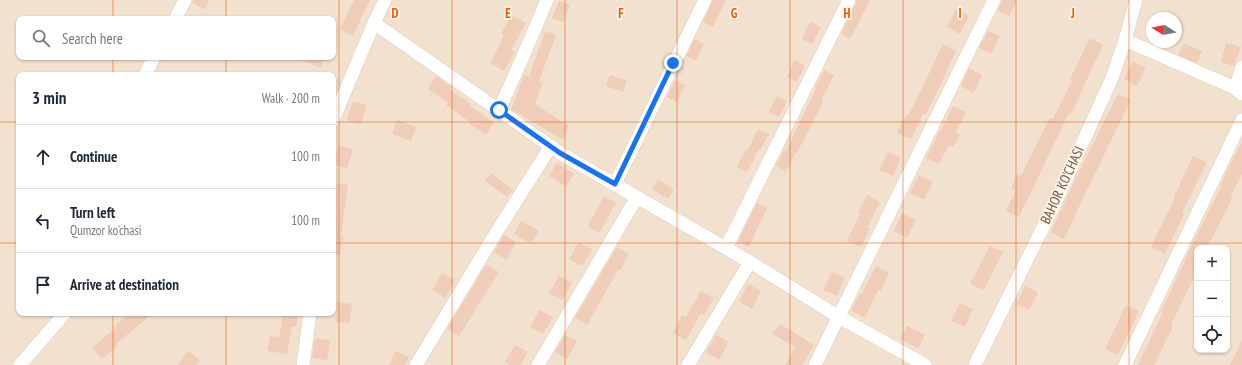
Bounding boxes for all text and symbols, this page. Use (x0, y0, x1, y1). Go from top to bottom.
text: D (392, 5, 399, 22)
text: E (505, 5, 511, 22)
text: F (618, 5, 624, 22)
text: G (731, 5, 738, 22)
text: H (844, 5, 851, 22)
text: I (958, 5, 962, 22)
text: J (1070, 5, 1075, 22)
north arrow (1146, 12, 1182, 48)
search box (16, 16, 336, 60)
icon: search (30, 27, 52, 49)
text: Search here (62, 29, 123, 48)
route end (664, 54, 682, 72)
text: 3 min (32, 87, 66, 109)
text: Walk · 200 m (262, 90, 320, 107)
route start (490, 101, 508, 119)
street label: BAHOR KO'CHASI (1036, 143, 1088, 227)
icon: ahead (32, 146, 54, 168)
text: Continue (70, 147, 117, 166)
text: 100 m (291, 148, 320, 165)
text: Turn left (70, 203, 115, 222)
icon: left (32, 210, 54, 232)
text: 100 m (291, 212, 320, 229)
text: Qumzor ko'chasi (70, 222, 142, 239)
map controls (1194, 245, 1230, 353)
button: + (1194, 245, 1230, 281)
icon: arrive (32, 274, 54, 296)
text: Arrive at destination (70, 275, 179, 294)
button: − (1194, 281, 1230, 317)
button: locate (1194, 317, 1230, 353)

